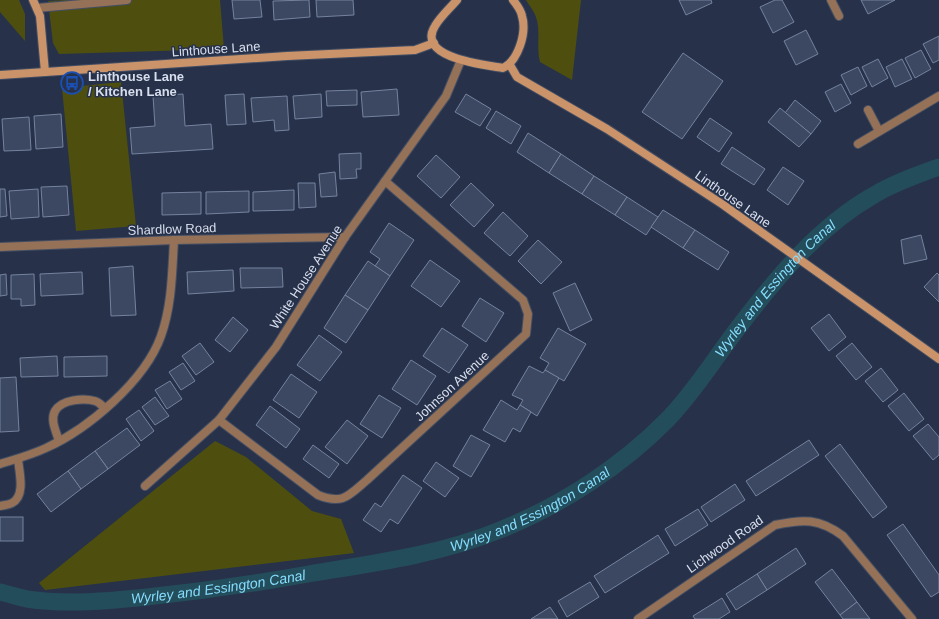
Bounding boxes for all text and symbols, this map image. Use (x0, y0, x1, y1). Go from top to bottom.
street label: Linthouse Lane (171, 38, 261, 60)
place label: Linthouse Lane / Kitchen Lane (88, 69, 184, 99)
bus stop icon: Linthouse Lane / Kitchen Lane (59, 70, 85, 96)
street label: Linthouse Lane (692, 167, 774, 231)
water label: Wyrley and Essington Canal (712, 216, 839, 360)
street label: Shardlow Road (127, 220, 217, 238)
street label: White House Avenue (267, 222, 345, 332)
street label: Johnson Avenue (412, 348, 492, 424)
water label: Wyrley and Essington Canal (448, 463, 613, 554)
street label: Lichwood Road (684, 512, 766, 576)
water label: Wyrley and Essington Canal (130, 567, 307, 607)

